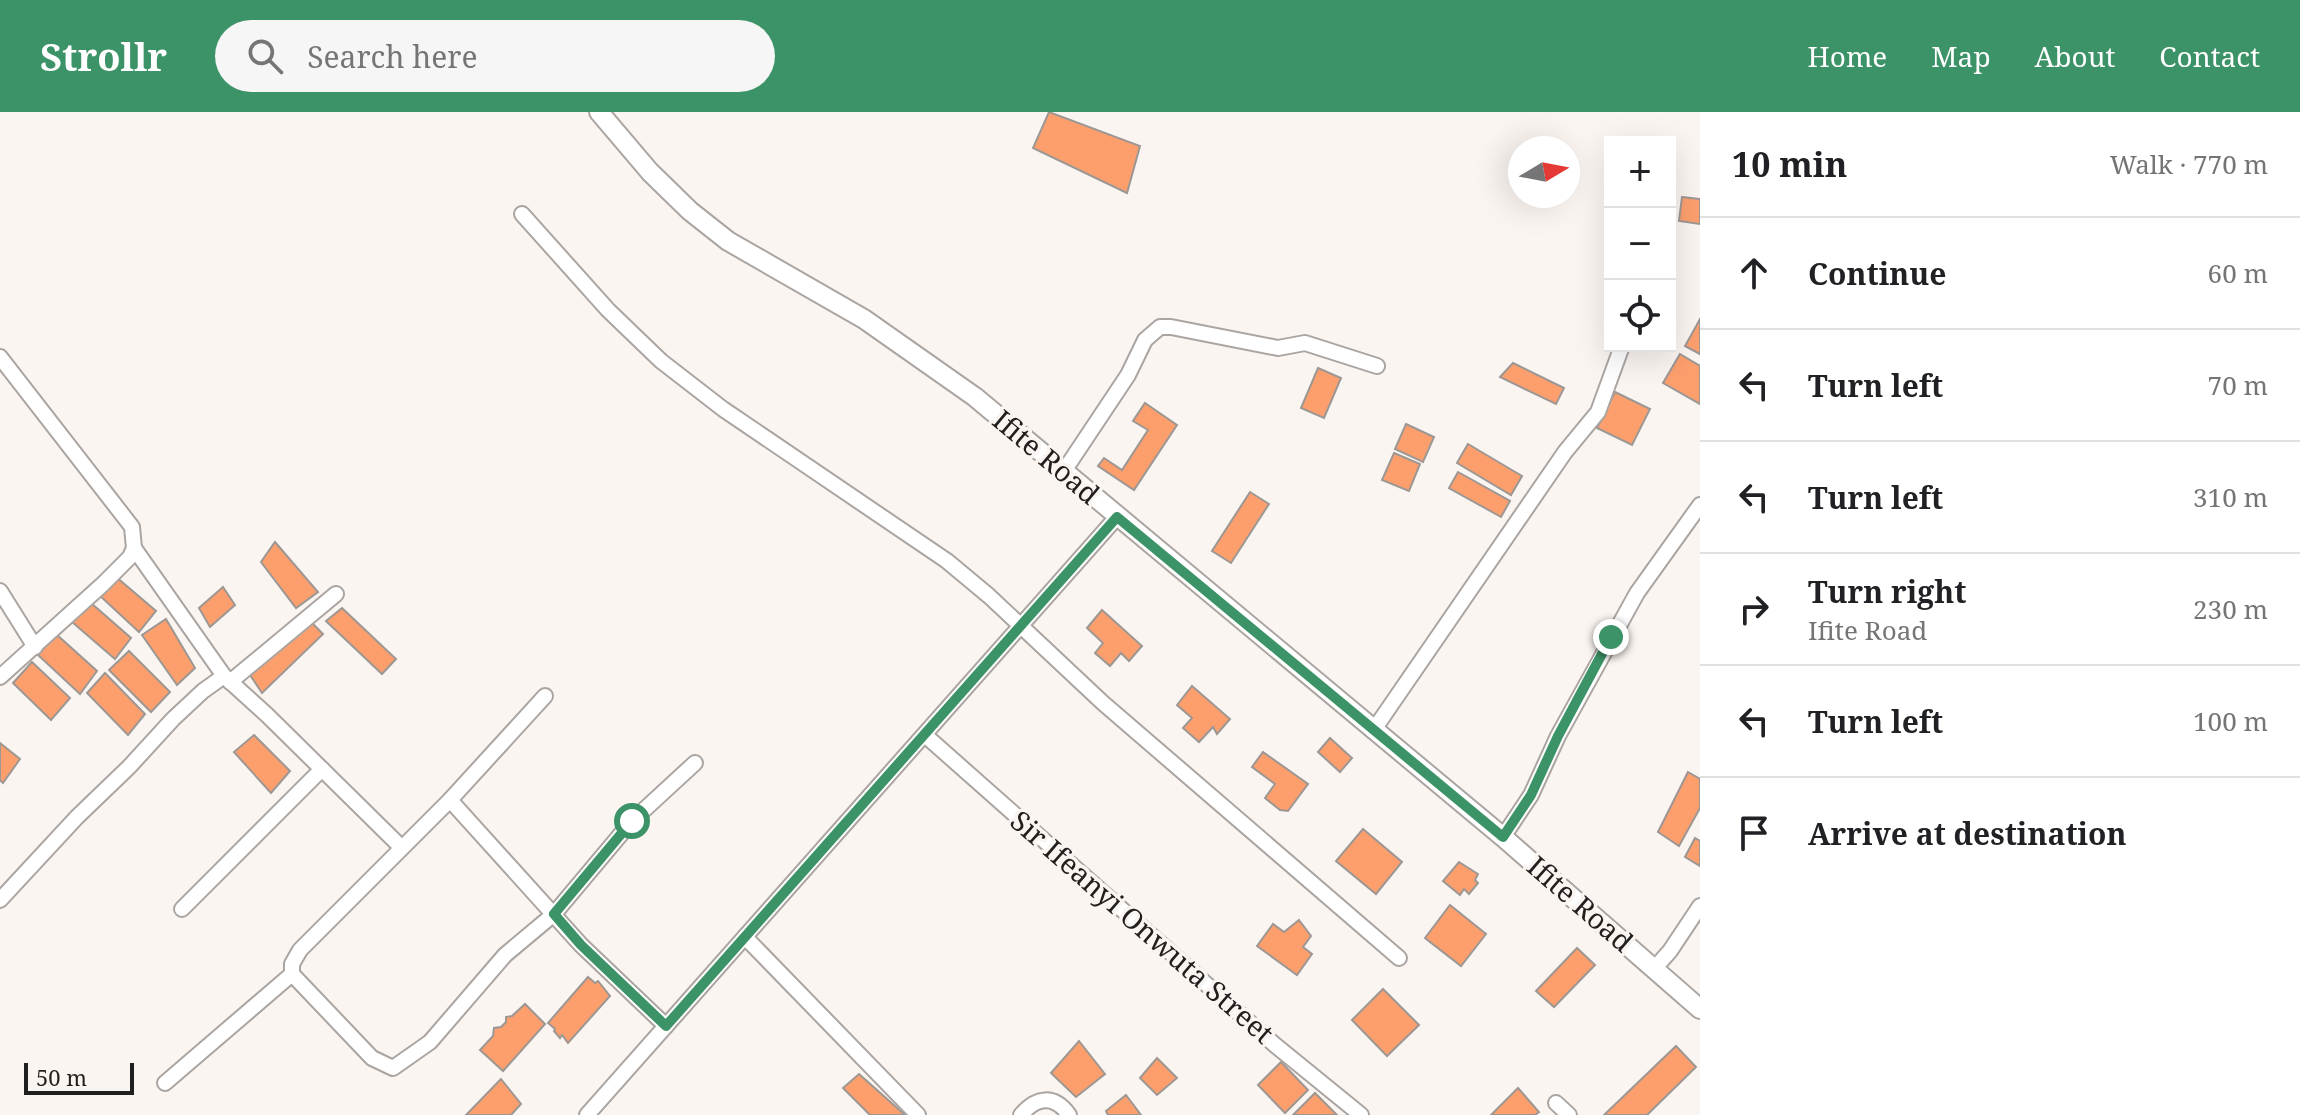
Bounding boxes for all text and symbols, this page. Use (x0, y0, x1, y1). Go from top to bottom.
search box (215, 20, 775, 92)
text: Strollr (40, 30, 167, 82)
icon: search (243, 34, 287, 78)
text: Search here (307, 36, 478, 77)
text: Home (1808, 37, 1887, 75)
text: Map (1931, 37, 1991, 75)
text: About (2035, 37, 2115, 75)
text: Contact (2159, 37, 2260, 75)
north arrow (1508, 136, 1580, 208)
map controls (1604, 136, 1676, 352)
button: + (1604, 136, 1676, 208)
text: 10 min (1732, 141, 1847, 187)
text: Walk · 770 m (2110, 146, 2268, 182)
button: − (1604, 208, 1676, 280)
icon: ahead (1732, 251, 1776, 295)
text: Continue (1808, 253, 1946, 294)
text: 60 m (2208, 255, 2268, 291)
button: locate (1604, 280, 1676, 352)
icon: left (1732, 363, 1776, 407)
text: Turn left (1808, 365, 1943, 406)
text: 70 m (2208, 367, 2268, 403)
street label: Ifite Road (985, 400, 1108, 512)
icon: left (1732, 475, 1776, 519)
text: Turn left (1808, 477, 1943, 518)
text: 310 m (2193, 479, 2268, 515)
text: Turn right (1808, 571, 1966, 612)
icon: right (1732, 587, 1776, 631)
text: 230 m (2193, 591, 2268, 627)
text: Ifite Road (1808, 612, 1927, 648)
route end (1593, 619, 1629, 655)
icon: left (1732, 699, 1776, 743)
text: Turn left (1808, 701, 1943, 742)
text: 100 m (2193, 703, 2268, 739)
street label: Sir Ifeanyi Onwuta Street (1003, 801, 1283, 1051)
route start (614, 803, 650, 839)
icon: arrive (1732, 811, 1776, 855)
text: Arrive at destination (1808, 813, 2127, 854)
street label: Ifite Road (1520, 847, 1642, 960)
scale bar (24, 1059, 134, 1095)
text: 50 m (36, 1062, 87, 1092)

